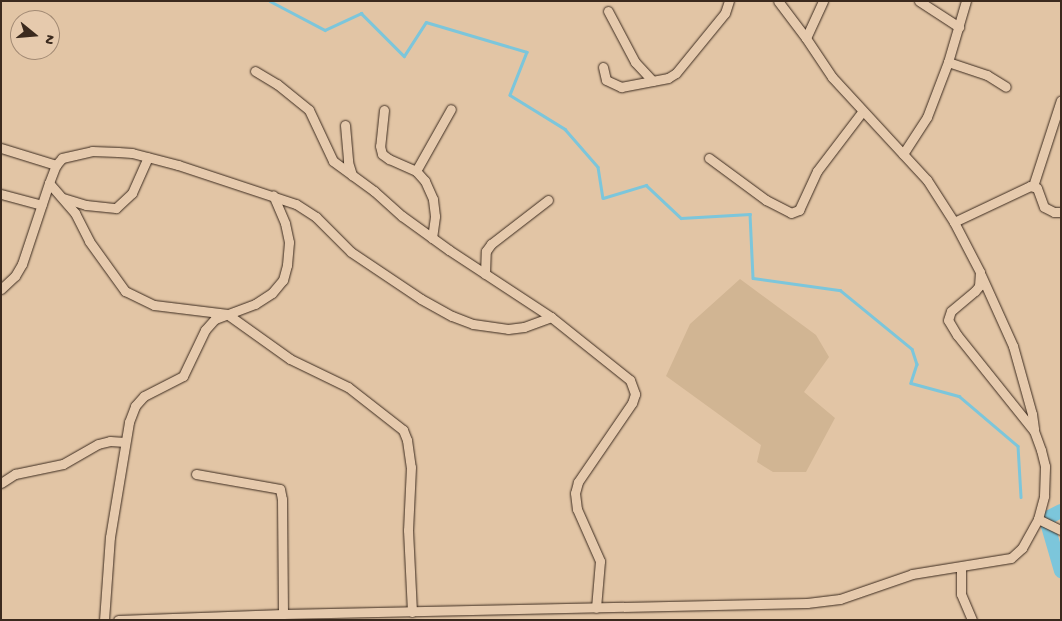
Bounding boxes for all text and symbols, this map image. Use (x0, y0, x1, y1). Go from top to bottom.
north arrow (10, 10, 60, 60)
text: N (39, 32, 58, 46)

